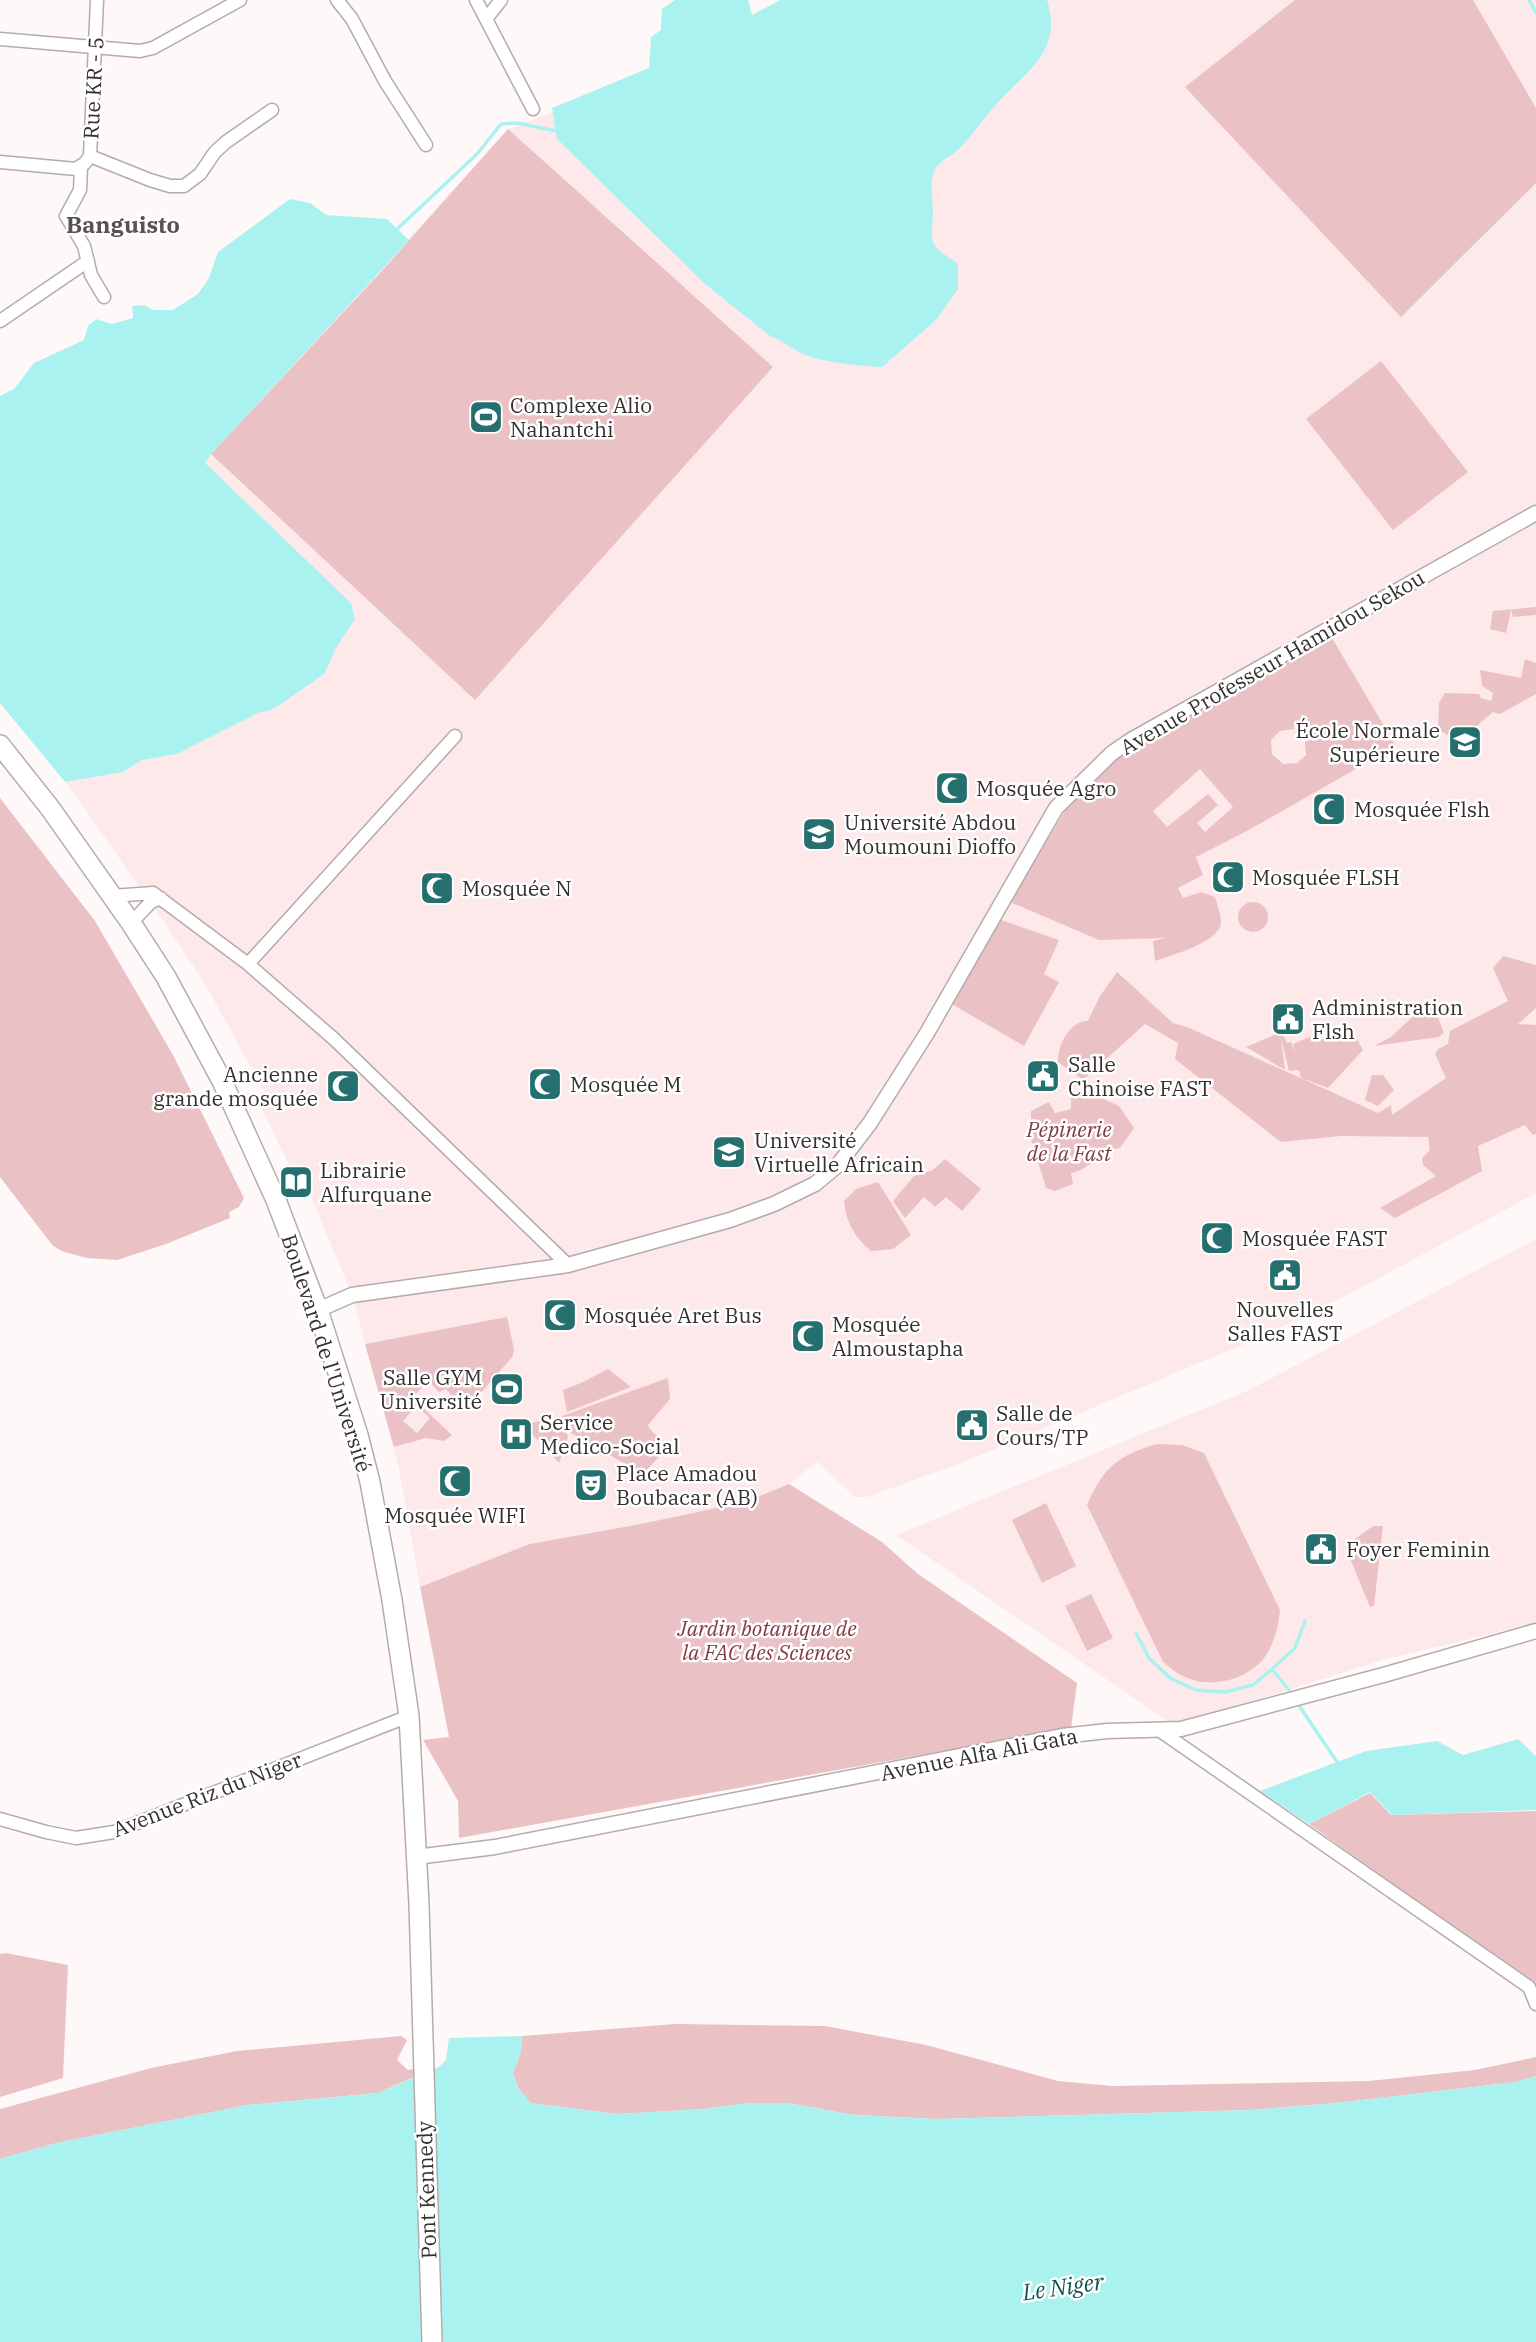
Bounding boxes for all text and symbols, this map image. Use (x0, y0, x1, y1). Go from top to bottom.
street label: Rue KR - 5 (76, 36, 110, 140)
district label: Banguisto (66, 209, 180, 239)
place label: Complexe Alio Nahantchi (510, 391, 652, 443)
sports icon: Complexe Alio Nahantchi (467, 398, 505, 436)
street label: Avenue Professeur Hamidou Sekou (1115, 563, 1429, 761)
place label: École Normale Supérieure (1295, 716, 1440, 768)
school or university icon: École Normale Supérieure (1446, 723, 1484, 761)
mosque icon: Mosquée Agro (933, 769, 971, 807)
place label: Mosquée Agro (976, 774, 1116, 802)
mosque icon: Mosquée Flsh (1310, 790, 1348, 828)
place label: Mosquée Flsh (1354, 795, 1490, 823)
place label: Université Abdou Moumouni Dioffo (844, 808, 1016, 860)
school or university icon: Université Abdou Moumouni Dioffo (800, 815, 838, 853)
mosque icon: Mosquée FLSH (1209, 858, 1247, 896)
place label: Mosquée FLSH (1252, 863, 1400, 891)
mosque icon: Mosquée N (418, 869, 456, 907)
place label: Mosquée N (462, 874, 572, 902)
place label: Administration Flsh (1312, 993, 1463, 1045)
public building icon: Administration Flsh (1269, 1000, 1307, 1038)
place label: Salle Chinoise FAST (1068, 1050, 1212, 1102)
public building icon: Salle Chinoise FAST (1024, 1057, 1062, 1095)
place label: Ancienne grande mosquée (153, 1060, 318, 1112)
mosque icon: Mosquée M (526, 1065, 564, 1103)
mosque icon: Ancienne grande mosquée (324, 1067, 362, 1105)
place label: Mosquée M (570, 1070, 682, 1098)
park label: Pépinerie de la Fast (1026, 1115, 1112, 1167)
place label: Université Virtuelle Africain (754, 1126, 924, 1178)
school or university icon: Université Virtuelle Africain (710, 1133, 748, 1171)
place label: Librairie Alfurquane (320, 1156, 432, 1208)
library icon: Librairie Alfurquane (277, 1163, 315, 1201)
mosque icon: Mosquée FAST (1198, 1219, 1236, 1257)
place label: Mosquée FAST (1242, 1224, 1388, 1252)
street label: Boulevard de l'Université (275, 1230, 379, 1476)
public building icon: Nouvelles Salles FAST (1266, 1256, 1304, 1294)
place label: Nouvelles Salles FAST (1228, 1295, 1342, 1347)
mosque icon: Mosquée Aret Bus (541, 1296, 579, 1334)
place label: Mosquée Aret Bus (584, 1301, 762, 1329)
place label: Mosquée Almoustapha (832, 1310, 964, 1362)
mosque icon: Mosquée Almoustapha (789, 1317, 827, 1355)
place label: Salle GYM Université (379, 1363, 482, 1415)
sports icon: Salle GYM Université (488, 1370, 526, 1408)
place label: Salle de Cours/TP (996, 1399, 1089, 1451)
public building icon: Salle de Cours/TP (953, 1406, 991, 1444)
place label: Service Medico-Social (540, 1408, 680, 1460)
hospital icon: Service Medico-Social (497, 1415, 535, 1453)
place label: Place Amadou Boubacar (AB) (616, 1459, 758, 1511)
mosque icon: Mosquée WIFI (436, 1462, 474, 1500)
theatre icon: Place Amadou Boubacar (AB) (572, 1466, 610, 1504)
place label: Mosquée WIFI (384, 1501, 526, 1529)
public building icon: Foyer Feminin (1302, 1530, 1340, 1568)
place label: Foyer Feminin (1346, 1535, 1490, 1563)
park label: Jardin botanique de la FAC des Sciences (676, 1614, 857, 1666)
street label: Avenue Alfa Ali Gata (878, 1721, 1080, 1787)
street label: Avenue Riz du Niger (108, 1745, 306, 1843)
street label: Pont Kennedy (410, 2120, 442, 2260)
water label: Le Niger (1019, 2265, 1106, 2307)

